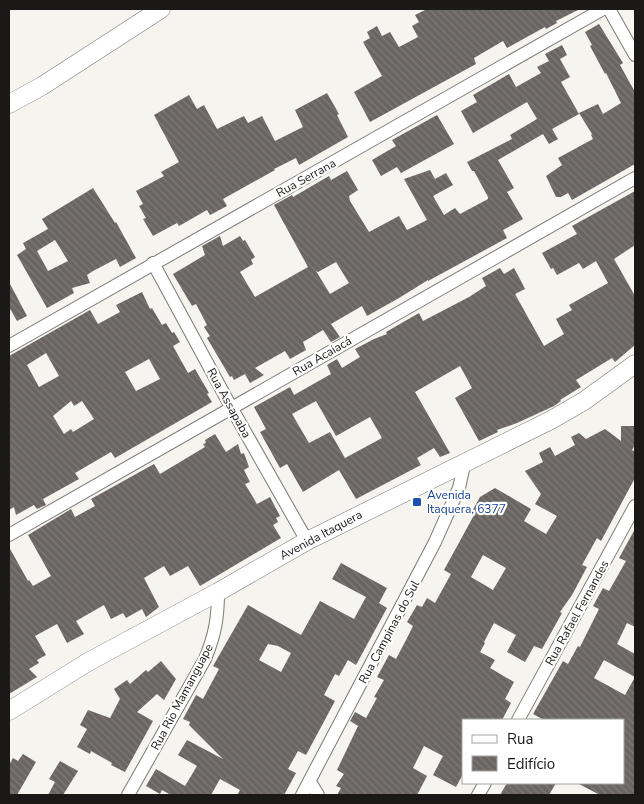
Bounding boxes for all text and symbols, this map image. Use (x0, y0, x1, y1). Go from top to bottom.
street label: Rua Serrana (273, 155, 339, 201)
street label: Rua Acaiacá (290, 333, 354, 379)
street label: Rua Assapaba (203, 365, 255, 441)
place label: Avenida Itaquera, 6377 (427, 487, 506, 517)
marker: Avenida Itaquera, 6377 (411, 496, 423, 508)
street label: Avenida Itaquera (277, 507, 365, 563)
street label: Rua Rafael Fernandes (541, 557, 613, 669)
street label: Rua Campinas do Sul (355, 577, 423, 687)
street label: Rua Rio Mamanguape (147, 641, 217, 753)
legend (462, 719, 624, 784)
text: Rua (507, 729, 533, 749)
text: Edifício (507, 754, 555, 774)

